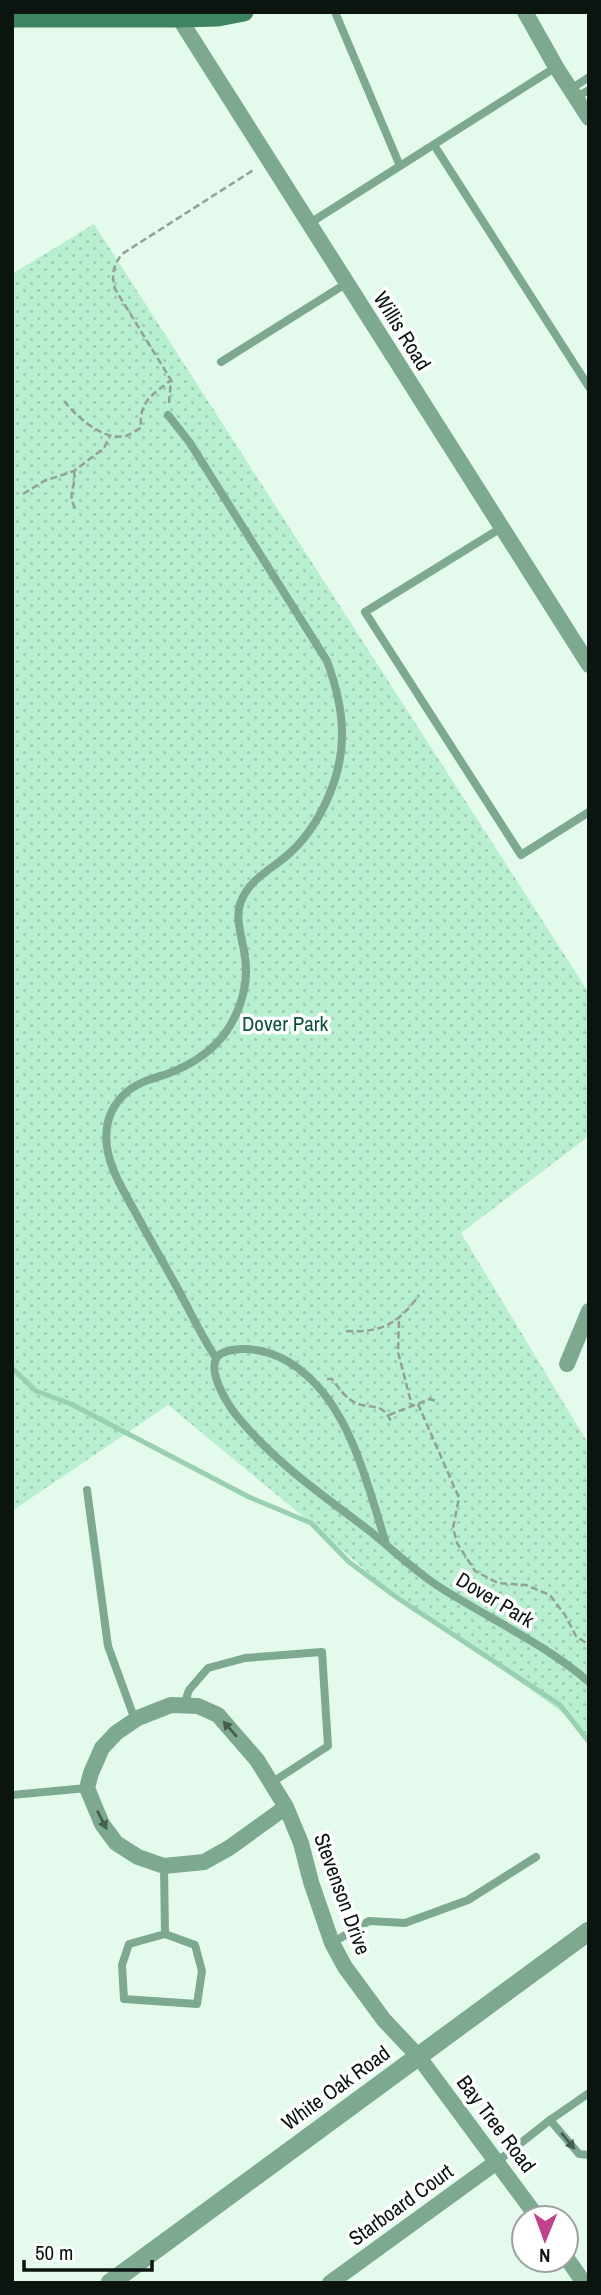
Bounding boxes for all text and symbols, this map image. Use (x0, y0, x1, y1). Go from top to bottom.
street label: Willis Road (367, 286, 438, 376)
park label: Dover Park (242, 1009, 328, 1038)
street label: Dover Park (451, 1565, 540, 1634)
one-way arrow (223, 1720, 238, 1737)
one-way arrow (96, 1810, 107, 1830)
street label: Stevenson Drive (307, 1829, 378, 1959)
street label: White Oak Road (276, 2038, 396, 2137)
street label: Bay Tree Road (450, 2069, 543, 2178)
one-way arrow (560, 2132, 575, 2150)
street label: Starboard Court (343, 2157, 459, 2252)
north arrow (510, 2204, 580, 2274)
scale bar (24, 2228, 152, 2272)
text: 50 m (35, 2238, 73, 2267)
text: N (539, 2243, 551, 2269)

